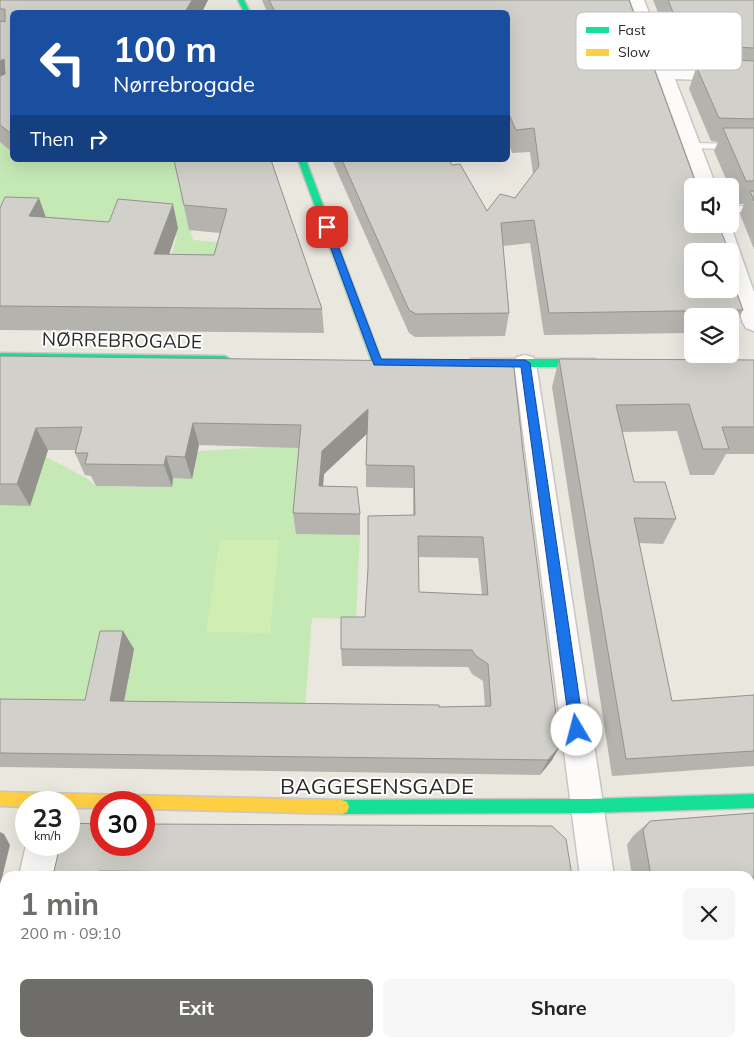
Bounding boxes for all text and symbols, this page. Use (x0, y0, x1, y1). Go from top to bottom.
legend (576, 12, 742, 70)
text: Fast (618, 21, 646, 39)
text: 100 m (113, 27, 217, 71)
icon: left (30, 30, 95, 95)
text: Slow (618, 43, 650, 61)
text: Nørrebrogade (113, 70, 255, 98)
icon: right (84, 125, 112, 153)
text: Then (30, 127, 74, 151)
map controls (684, 178, 739, 363)
button: sound (684, 178, 739, 233)
pin (306, 206, 348, 248)
icon: arrive (313, 213, 341, 241)
button: search (684, 243, 739, 298)
button: layers (684, 308, 739, 363)
street label: NØRREBROGADE (42, 327, 202, 353)
position arrow (550, 703, 602, 755)
street label: BAGGESENSGADE (280, 772, 474, 800)
speed limit sign: 30 (90, 791, 155, 856)
text: 23 (32, 802, 63, 833)
text: km/h (34, 828, 61, 843)
text: 1 min (20, 885, 99, 923)
button: close (683, 888, 735, 940)
text: 200 m · 09:10 (20, 923, 121, 943)
button: Exit (20, 979, 373, 1037)
button: Share (383, 979, 735, 1037)

